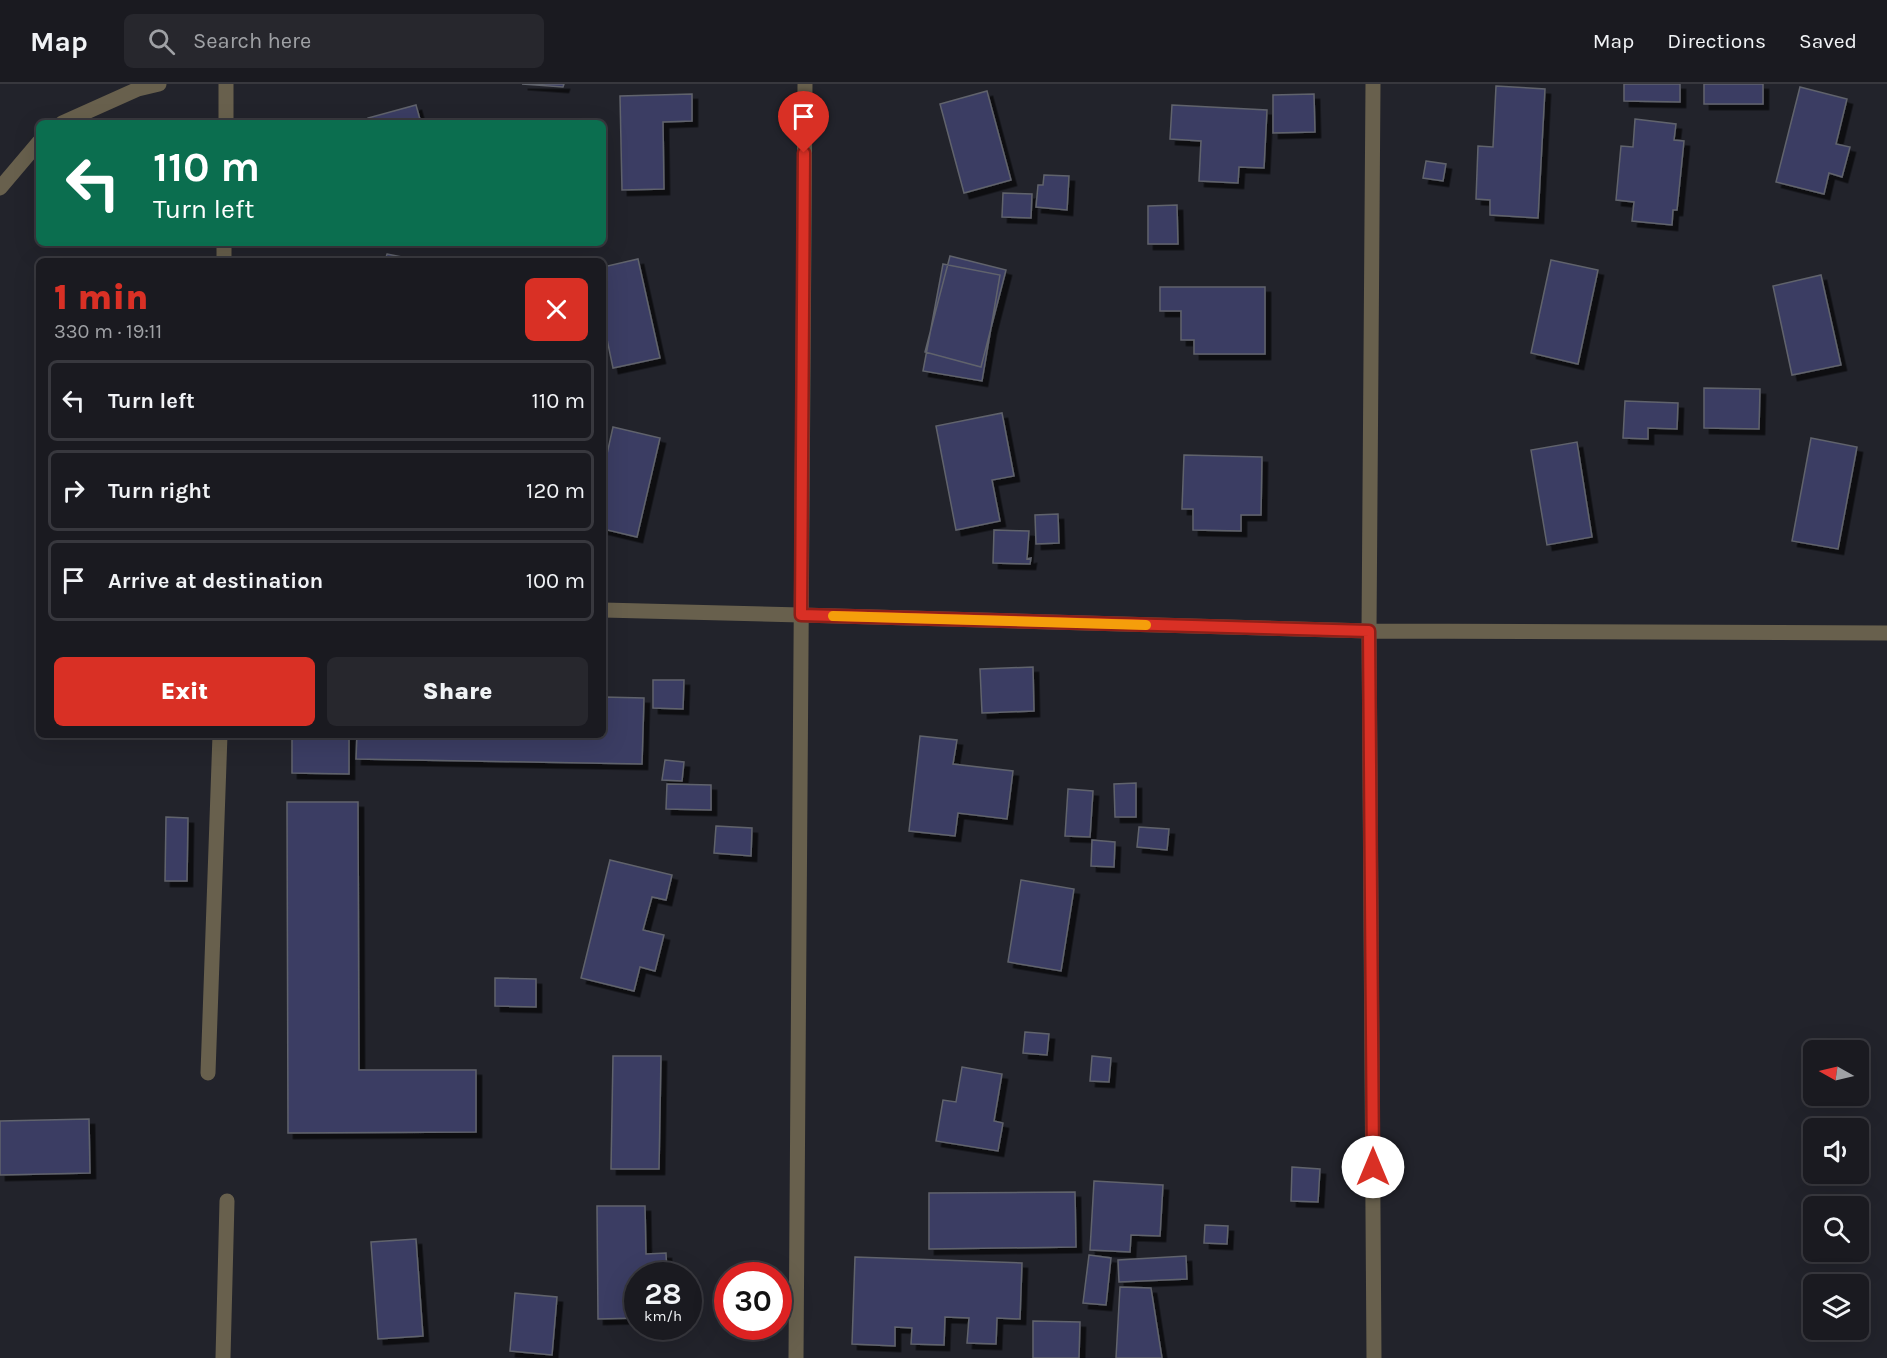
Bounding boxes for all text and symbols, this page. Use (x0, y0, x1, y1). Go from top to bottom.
search box (124, 14, 544, 68)
text: Map (30, 25, 88, 58)
icon: search (145, 25, 178, 58)
text: Search here (193, 28, 311, 54)
text: Map (1593, 29, 1634, 53)
text: Directions (1667, 29, 1766, 53)
text: Saved (1799, 29, 1857, 53)
pin (778, 91, 829, 153)
icon: arrive (787, 100, 820, 133)
text: 110 m (153, 142, 260, 192)
icon: left (54, 144, 132, 222)
text: Turn left (153, 193, 254, 225)
text: 1 min (54, 276, 148, 318)
button: close (525, 278, 588, 341)
text: 330 m · 19:11 (54, 320, 162, 343)
icon: left (57, 384, 90, 417)
text: Turn left (108, 388, 195, 414)
text: 110 m (532, 388, 585, 414)
icon: right (57, 474, 90, 507)
text: Turn right (108, 478, 211, 504)
text: 120 m (526, 478, 585, 504)
icon: arrive (57, 564, 90, 597)
text: Arrive at destination (108, 568, 323, 594)
text: 100 m (526, 568, 585, 594)
button: Exit (54, 657, 315, 726)
button: Share (327, 657, 588, 726)
north arrow (1803, 1040, 1869, 1106)
map controls (1803, 1040, 1869, 1340)
button: sound (1803, 1118, 1869, 1184)
position arrow (1341, 1135, 1405, 1199)
button: search (1803, 1196, 1869, 1262)
speed limit sign: 30 (714, 1262, 792, 1340)
button: layers (1803, 1274, 1869, 1340)
text: 28 (644, 1276, 682, 1312)
text: km/h (644, 1307, 682, 1325)

